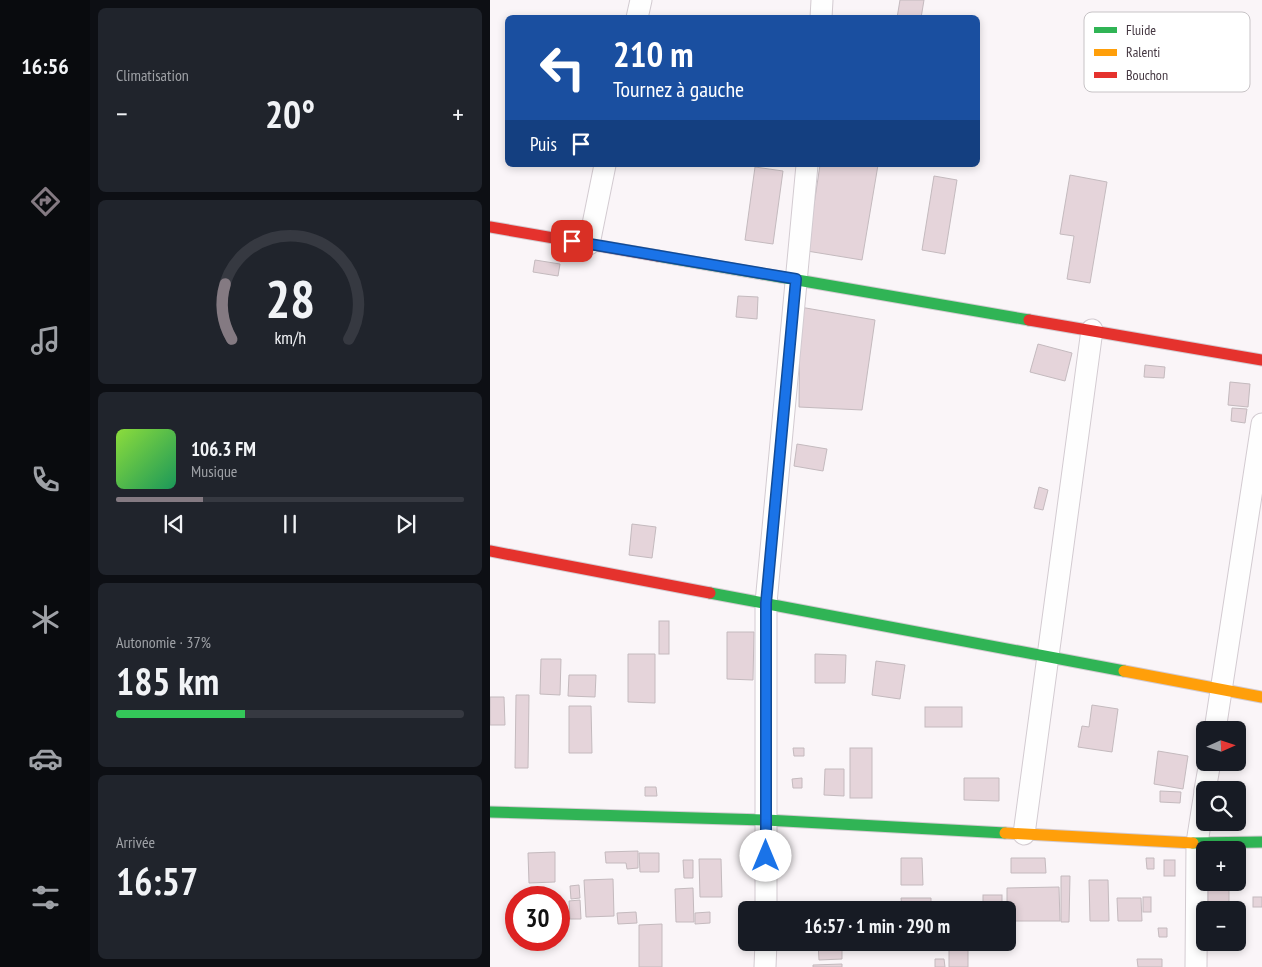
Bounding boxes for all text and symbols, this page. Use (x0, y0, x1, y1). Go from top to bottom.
legend (1084, 12, 1250, 92)
text: Fluide (1126, 21, 1156, 39)
text: 210 m (613, 31, 694, 77)
icon: left (530, 35, 595, 100)
text: Ralenti (1126, 43, 1160, 61)
text: 16:56 (21, 52, 69, 80)
text: Climatisation (116, 65, 189, 85)
text: Bouchon (1126, 66, 1168, 84)
text: Tournez à gauche (613, 75, 744, 103)
text: 20° (265, 89, 315, 138)
text: − (116, 95, 128, 132)
text: + (452, 95, 464, 132)
icon: arrive (567, 130, 595, 158)
text: Puis (530, 132, 557, 156)
icon: directions (28, 184, 63, 219)
pin (551, 220, 593, 262)
icon: arrive (558, 227, 586, 255)
text: 28 (265, 265, 315, 332)
icon: music (28, 323, 63, 358)
text: km/h (274, 326, 306, 349)
text: 106.3 FM (191, 437, 256, 461)
text: Musique (191, 461, 237, 481)
icon: phone (28, 462, 63, 497)
icon: previous (160, 510, 188, 538)
icon: pause (276, 510, 304, 538)
icon: next (392, 510, 420, 538)
icon: climate (28, 602, 63, 637)
text: Autonomie · 37% (116, 632, 211, 652)
text: 185 km (116, 656, 219, 705)
north arrow (1196, 721, 1246, 771)
map controls (1196, 721, 1246, 951)
icon: car (28, 741, 63, 776)
button: search (1196, 781, 1246, 831)
position arrow (739, 829, 791, 881)
text: Arrivée (116, 832, 155, 852)
button: + (1196, 841, 1246, 891)
text: 16:57 (116, 856, 198, 905)
icon: filters (28, 880, 63, 915)
speed limit sign: 30 (505, 886, 570, 951)
button: − (1196, 901, 1246, 951)
text: 16:57 · 1 min · 290 m (804, 914, 950, 938)

